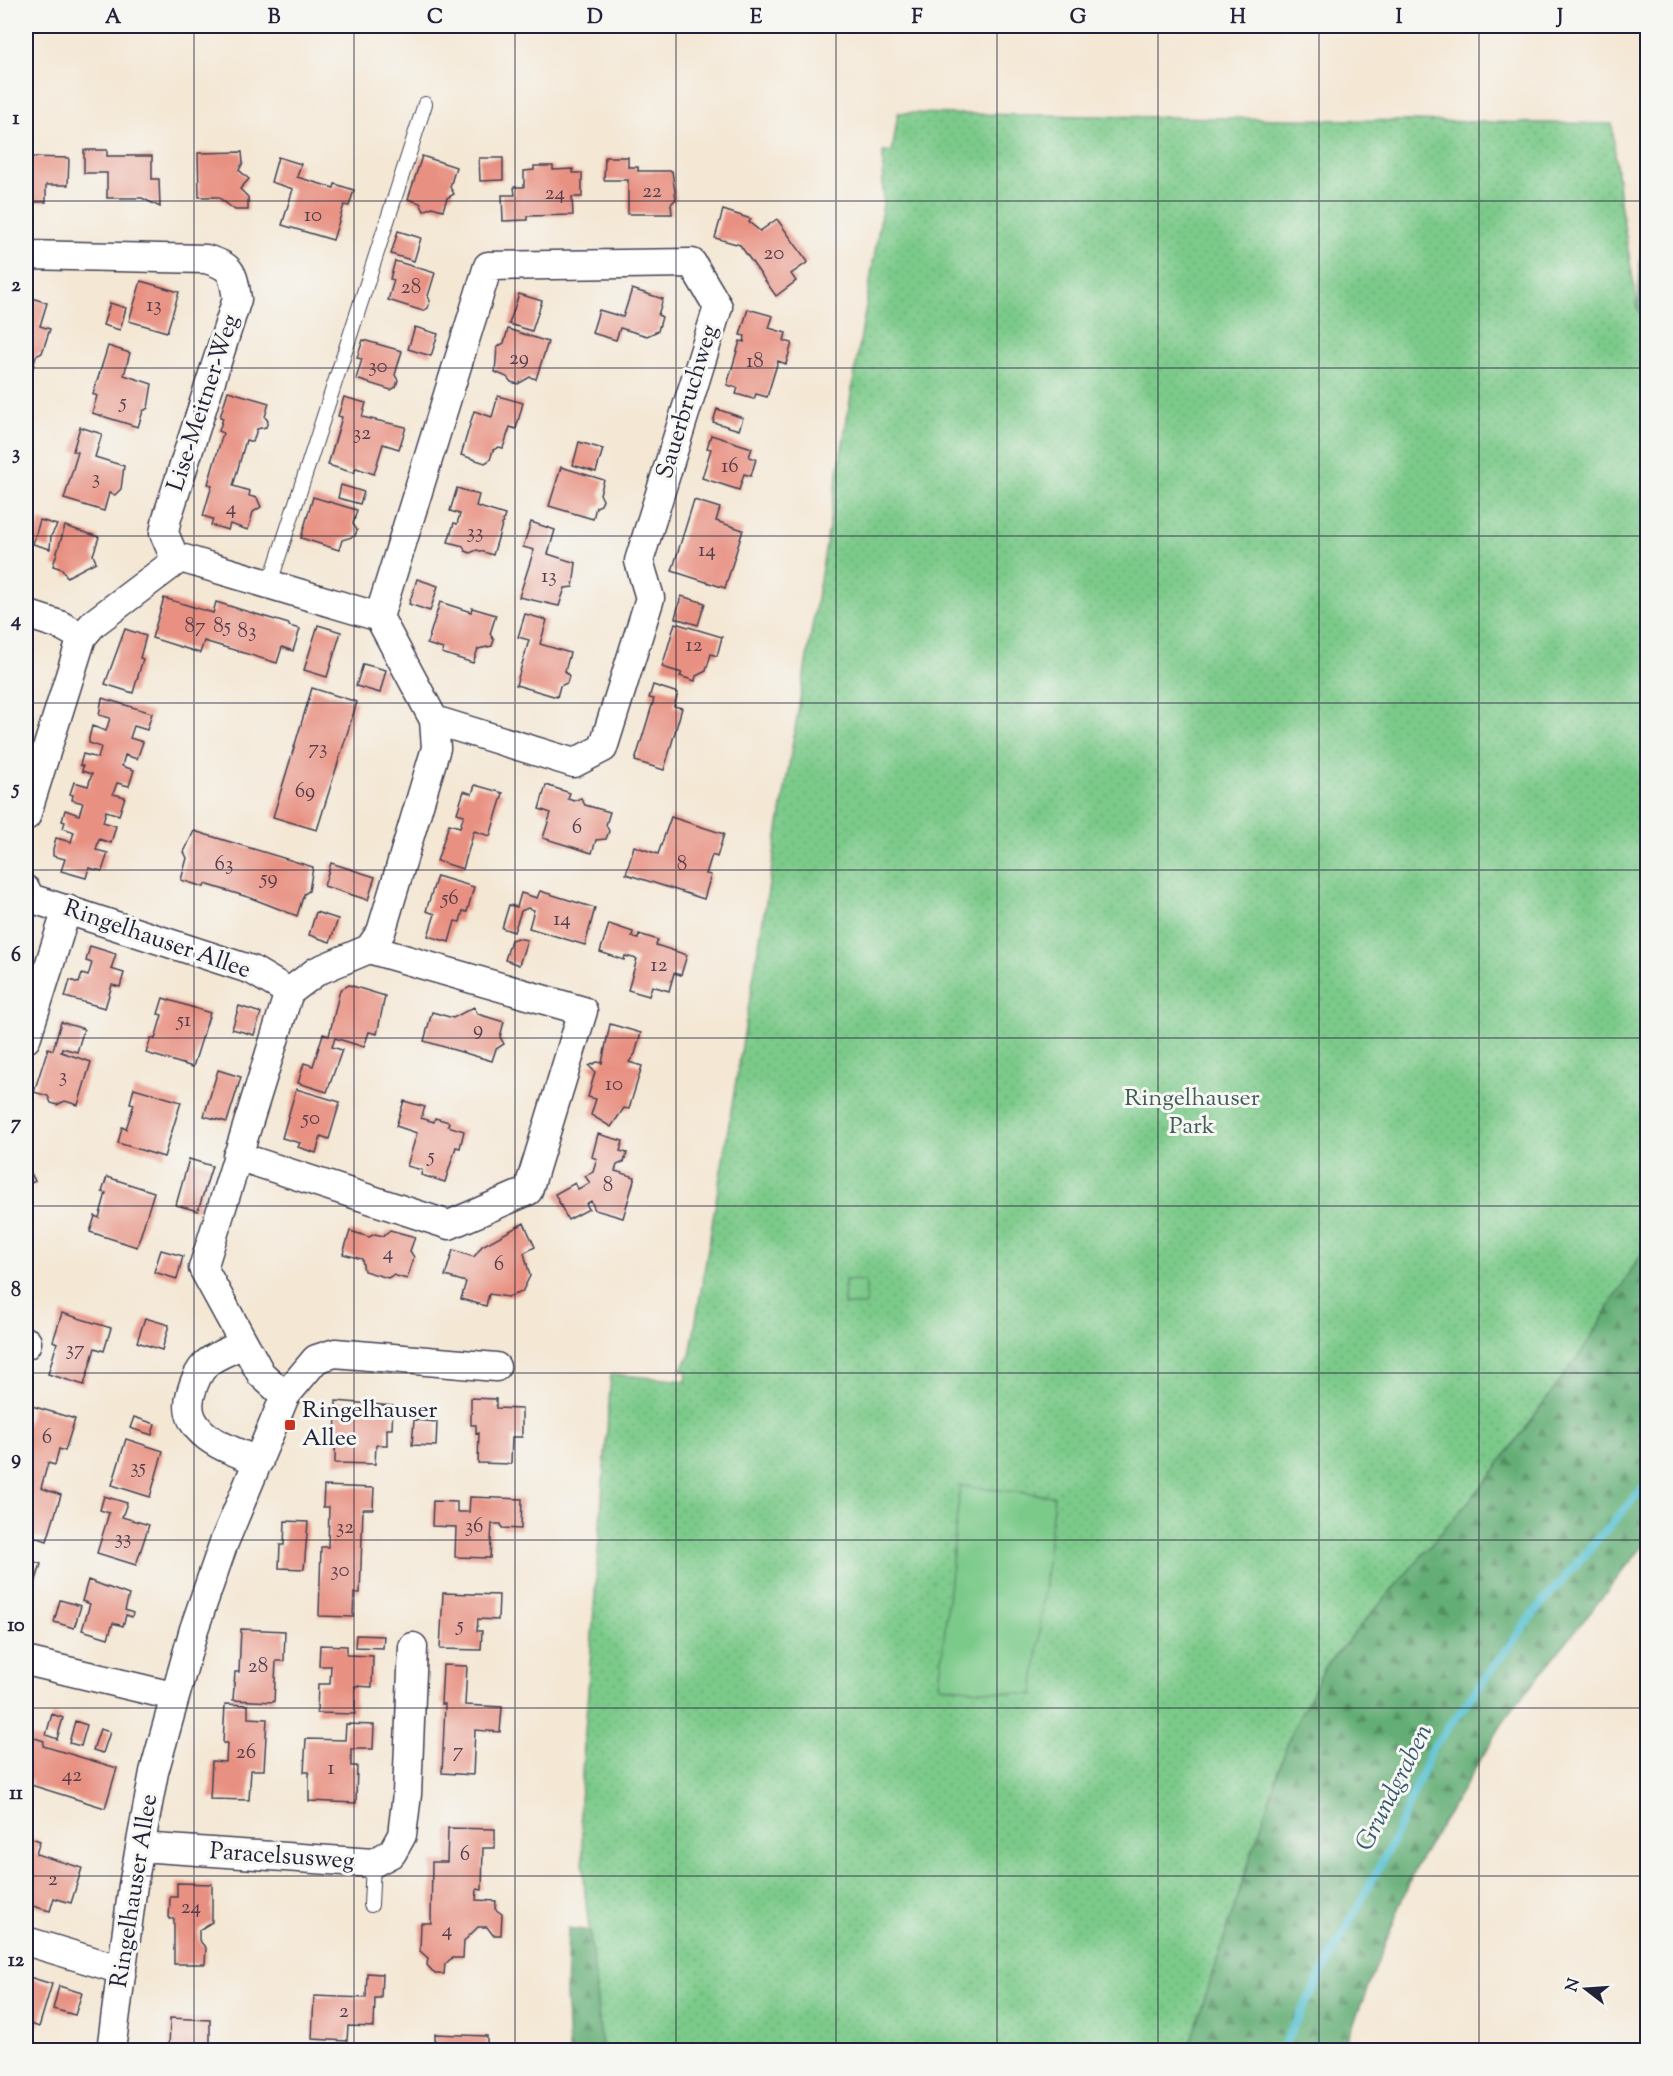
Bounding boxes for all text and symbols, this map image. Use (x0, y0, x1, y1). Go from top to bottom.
text: A (105, 4, 122, 33)
text: B (268, 4, 281, 33)
text: C (427, 4, 443, 33)
text: D (587, 4, 603, 33)
text: E (750, 4, 763, 33)
text: F (911, 4, 923, 33)
text: G (1070, 4, 1087, 33)
text: H (1230, 4, 1246, 33)
text: I (1396, 4, 1403, 33)
text: J (1555, 4, 1563, 33)
text: 1 (13, 105, 20, 134)
house number: 22 (642, 177, 662, 207)
house number: 24 (545, 179, 565, 209)
house number: 10 (304, 201, 322, 231)
house number: 20 (764, 239, 784, 269)
text: 2 (11, 272, 21, 301)
house number: 28 (401, 273, 421, 303)
house number: 13 (146, 291, 162, 321)
street label: Lise-Meitner-Weg (159, 310, 249, 496)
street label: Sauerbruchweg (648, 321, 728, 483)
house number: 29 (509, 344, 529, 374)
house number: 18 (746, 347, 764, 377)
house number: 30 (368, 352, 388, 382)
house number: 5 (118, 388, 127, 418)
house number: 32 (353, 419, 371, 449)
text: 3 (12, 440, 20, 469)
house number: 16 (721, 452, 739, 482)
house number: 3 (92, 464, 100, 494)
house number: 4 (226, 494, 236, 524)
house number: 33 (467, 518, 483, 548)
house number: 14 (698, 536, 716, 566)
house number: 13 (541, 562, 557, 592)
text: 4 (10, 607, 21, 636)
house number: 87 (184, 612, 206, 642)
house number: 85 (213, 612, 231, 642)
house number: 83 (238, 617, 256, 647)
house number: 12 (686, 631, 703, 661)
house number: 73 (308, 734, 328, 764)
text: 5 (11, 775, 20, 804)
house number: 69 (295, 777, 315, 807)
house number: 6 (572, 813, 582, 843)
house number: 63 (215, 850, 233, 880)
house number: 8 (677, 850, 687, 880)
house number: 59 (259, 864, 278, 894)
house number: 56 (440, 884, 459, 914)
street label: Ringelhauser Allee (59, 892, 255, 988)
house number: 14 (553, 905, 571, 935)
text: 6 (11, 942, 21, 971)
house number: 12 (651, 951, 668, 981)
house number: 51 (176, 1006, 191, 1036)
house number: 9 (473, 1015, 483, 1045)
house number: 3 (59, 1062, 67, 1092)
house number: 10 (605, 1070, 623, 1100)
park label: Ringelhauser Park (1124, 1082, 1260, 1144)
house number: 50 (301, 1104, 320, 1134)
text: 7 (11, 1110, 22, 1139)
house number: 5 (426, 1142, 435, 1172)
house number: 8 (603, 1171, 613, 1201)
house number: 4 (383, 1239, 393, 1269)
house number: 6 (494, 1250, 504, 1280)
text: 8 (11, 1277, 21, 1306)
house number: 37 (65, 1335, 85, 1365)
place label: Ringelhauser Allee (302, 1394, 438, 1456)
marker: Ringelhauser Allee (283, 1418, 297, 1432)
house number: 6 (42, 1423, 52, 1453)
text: 9 (11, 1445, 21, 1474)
house number: 35 (130, 1453, 146, 1483)
house number: 36 (465, 1512, 483, 1542)
house number: 32 (336, 1513, 354, 1543)
house number: 33 (115, 1524, 131, 1554)
house number: 30 (330, 1556, 350, 1586)
house number: 5 (455, 1611, 464, 1641)
text: 10 (7, 1612, 25, 1641)
house number: 28 (248, 1652, 268, 1682)
water label: Grundgraben (1347, 1718, 1443, 1858)
house number: 7 (453, 1737, 464, 1767)
house number: 26 (236, 1738, 256, 1768)
house number: 1 (327, 1754, 335, 1784)
house number: 42 (62, 1761, 82, 1791)
text: 11 (9, 1780, 23, 1809)
street label: Ringelhauser Allee (103, 1792, 167, 1990)
street label: Paracelsusweg (208, 1835, 356, 1879)
house number: 6 (460, 1840, 470, 1870)
house number: 2 (48, 1865, 58, 1895)
house number: 24 (181, 1893, 201, 1923)
house number: 4 (442, 1916, 452, 1946)
text: 12 (8, 1947, 25, 1976)
north arrow (1556, 1959, 1616, 2019)
text: N (1561, 1976, 1587, 1995)
house number: 2 (339, 1997, 349, 2027)

